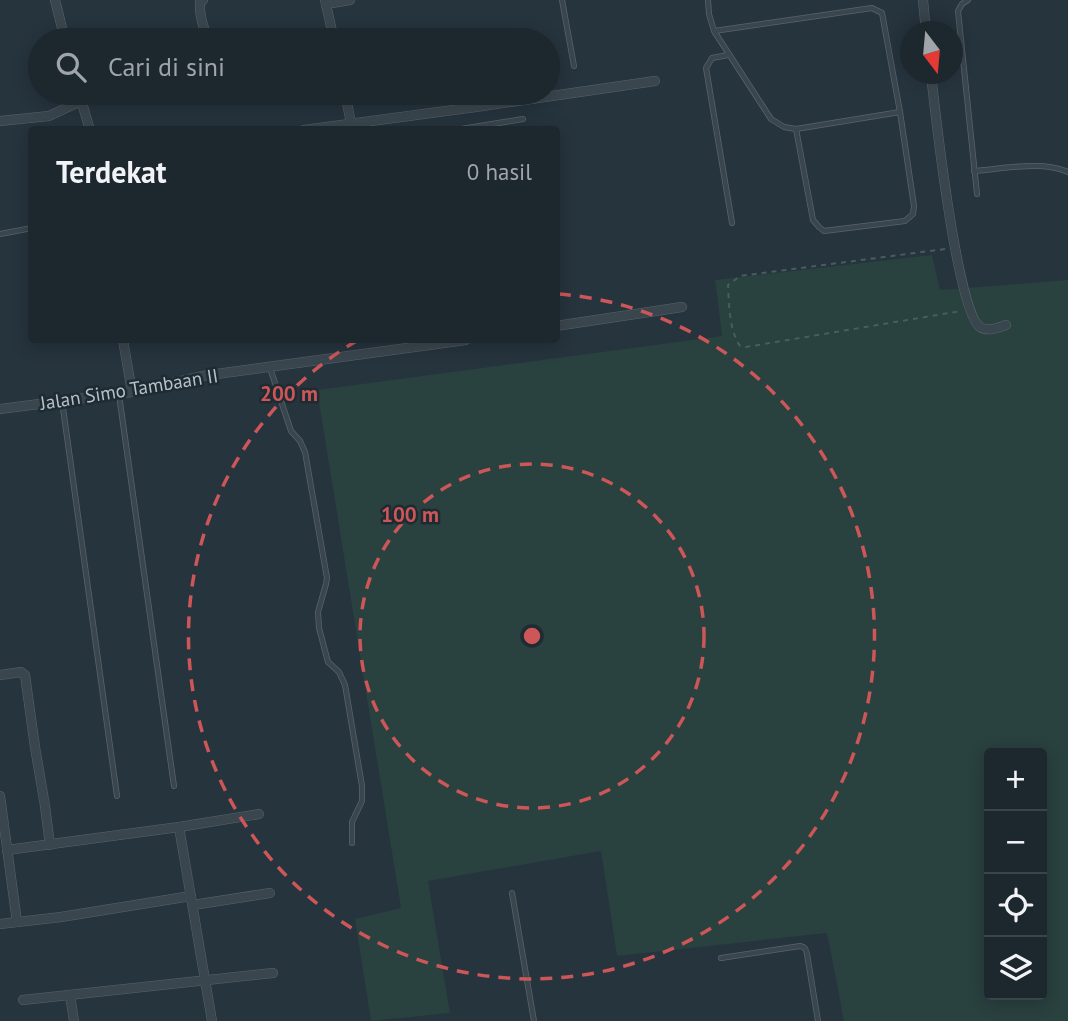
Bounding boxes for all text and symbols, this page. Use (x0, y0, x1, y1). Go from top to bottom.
north arrow (900, 21, 963, 84)
search box (28, 28, 560, 105)
icon: search (52, 48, 90, 86)
text: Cari di sini (108, 50, 225, 83)
text: Terdekat (56, 152, 166, 191)
text: 0 hasil (467, 157, 532, 186)
street label: Jalan Simo Tambaan II (37, 363, 220, 415)
text: 200 m (260, 380, 318, 407)
text: 100 m (381, 501, 439, 528)
centre of rings (520, 624, 544, 648)
map controls (984, 748, 1047, 1000)
button: + (984, 748, 1047, 811)
button: − (984, 811, 1047, 874)
button: locate (984, 874, 1047, 937)
button: layers (984, 937, 1047, 1000)

